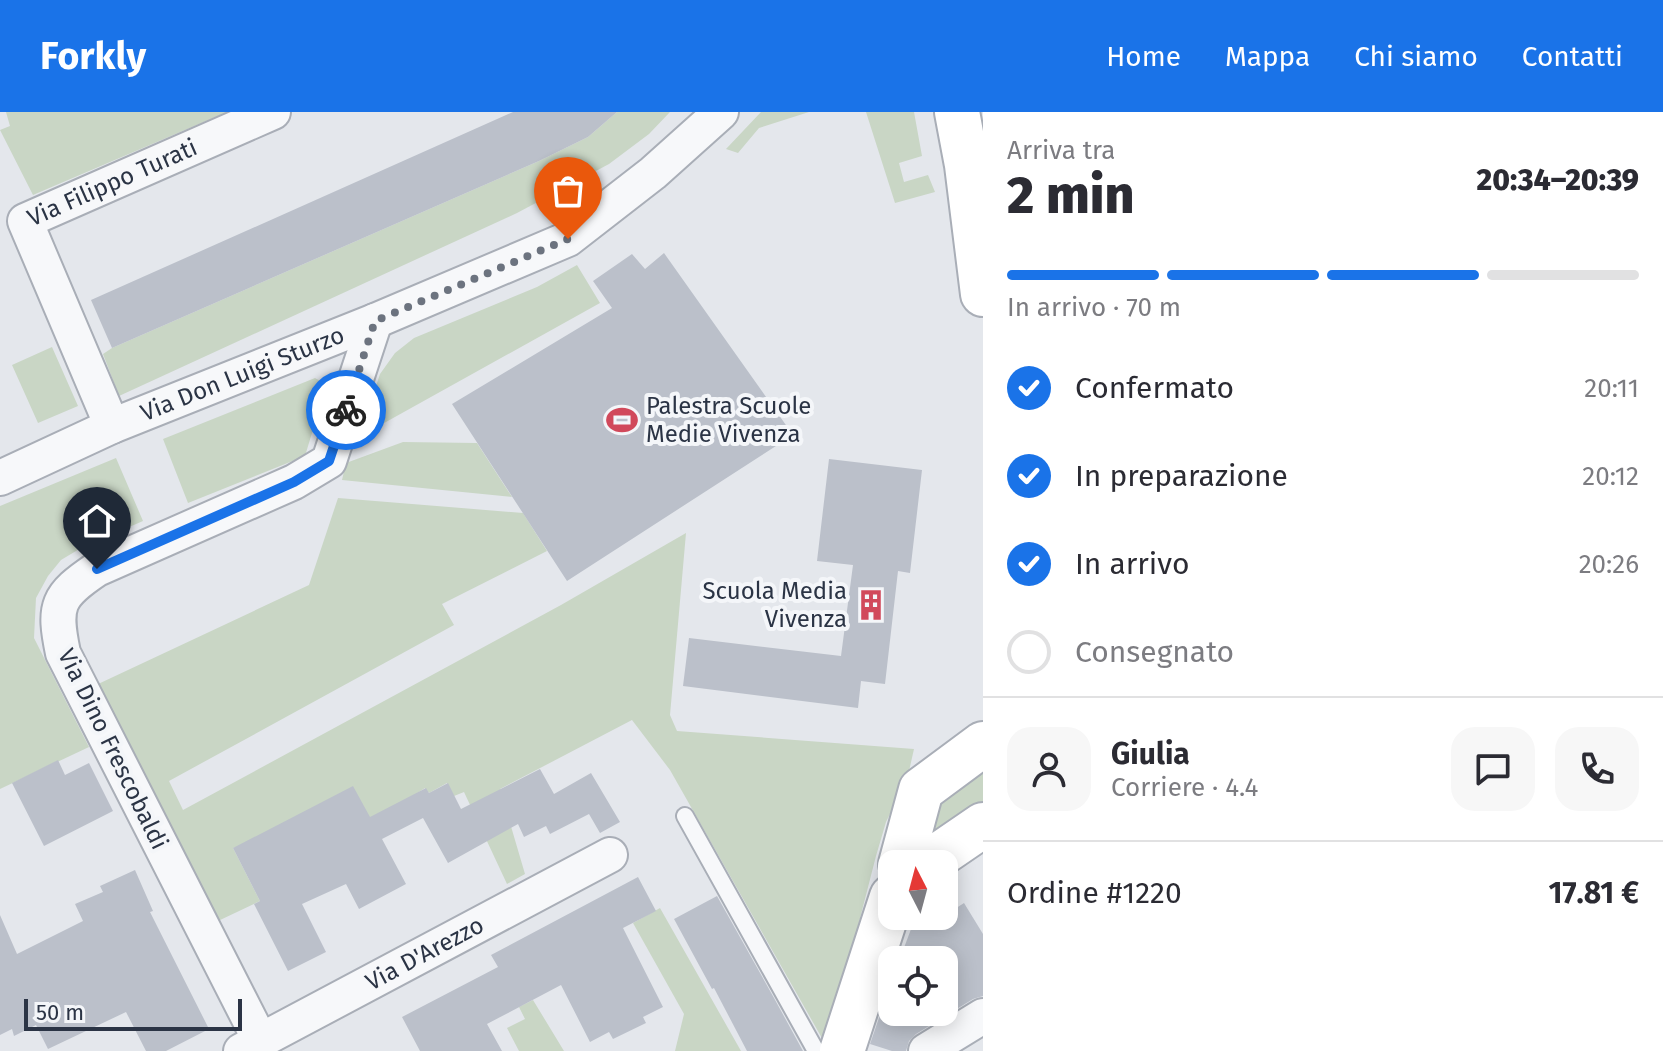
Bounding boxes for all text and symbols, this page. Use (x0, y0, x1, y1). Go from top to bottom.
text: Forkly (40, 33, 146, 79)
text: Home (1106, 40, 1181, 73)
text: Mappa (1225, 40, 1310, 73)
text: Chi siamo (1354, 40, 1478, 73)
text: Contatti (1522, 40, 1623, 73)
street label: Via Filippo Turati (23, 133, 201, 232)
text: Arriva tra (1007, 135, 1115, 166)
pin (534, 157, 602, 239)
text: 20:34–20:39 (1477, 162, 1639, 198)
text: 2 min (1007, 164, 1134, 227)
icon: bag (546, 169, 590, 213)
text: In arrivo · 70 m (1007, 292, 1181, 323)
street label: Via Don Luigi Sturzo (137, 321, 348, 427)
icon: check (1007, 366, 1051, 410)
courier (306, 370, 386, 450)
text: Confermato (1075, 370, 1234, 406)
text: 20:11 (1584, 373, 1639, 404)
icon: bike (324, 388, 368, 432)
place label: Palestra Scuole Medie Vivenza (646, 392, 811, 448)
sports icon: Palestra Scuole Medie Vivenza (605, 403, 639, 437)
icon: check (1007, 454, 1051, 498)
text: In preparazione (1075, 458, 1288, 494)
text: 20:12 (1582, 461, 1639, 492)
pin (63, 487, 131, 569)
icon: home (75, 499, 119, 543)
icon: check (1007, 542, 1051, 586)
text: In arrivo (1075, 546, 1189, 582)
text: 20:26 (1579, 549, 1639, 580)
place label: Scuola Media Vivenza (702, 577, 847, 633)
building icon: Scuola Media Vivenza (854, 588, 888, 622)
text: Consegnato (1075, 634, 1234, 670)
street label: Via Dino Frescobaldi (52, 644, 174, 854)
button: person (1007, 727, 1091, 811)
button: chat (1451, 727, 1535, 811)
button: phone (1555, 727, 1639, 811)
text: Giulia (1111, 736, 1190, 772)
text: Corriere · 4.4 (1111, 772, 1258, 803)
north arrow (878, 850, 958, 930)
map controls (878, 850, 958, 1026)
text: Ordine #1220 (1007, 875, 1182, 911)
text: 17.81 € (1549, 875, 1639, 911)
street label: Via D'Arezzo (361, 911, 489, 996)
button: locate (878, 946, 958, 1026)
scale bar (24, 995, 242, 1031)
text: 50 m (36, 999, 84, 1026)

